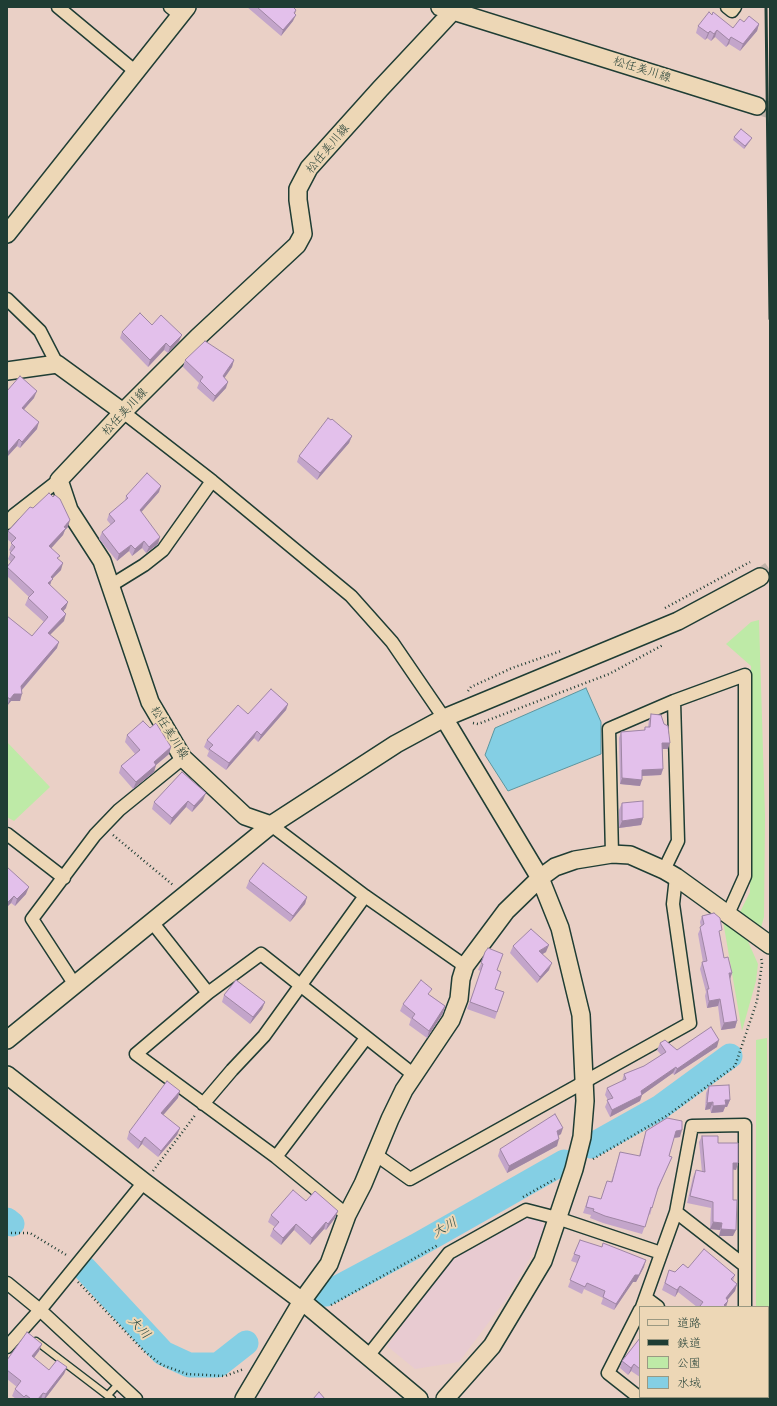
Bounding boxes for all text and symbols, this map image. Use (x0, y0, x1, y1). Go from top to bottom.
street label: 松任美川線 (611, 54, 673, 86)
street label: 松任美川線 (303, 121, 353, 177)
street label: 松任美川線 (99, 385, 151, 439)
street label: 松任美川線 (147, 704, 191, 762)
water label: 大川 (430, 1215, 460, 1241)
legend (639, 1306, 769, 1398)
water label: 大川 (124, 1313, 154, 1343)
text: 道路 (677, 1316, 701, 1331)
text: 鉄道 (677, 1336, 701, 1351)
text: 公園 (677, 1356, 701, 1371)
text: 水域 (677, 1376, 701, 1391)

